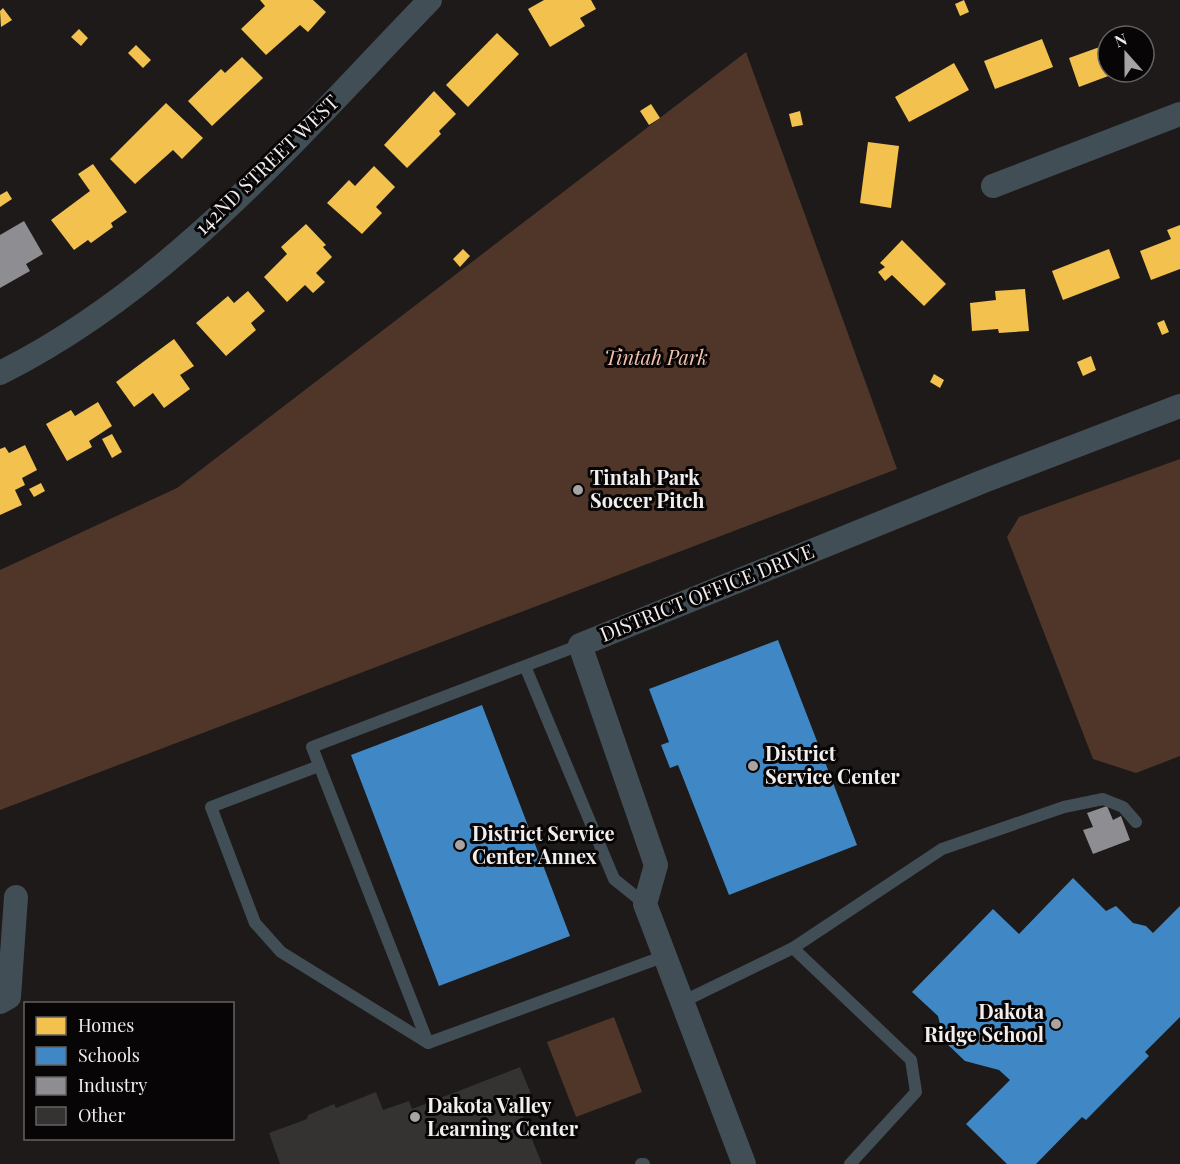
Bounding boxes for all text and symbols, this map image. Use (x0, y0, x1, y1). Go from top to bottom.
north arrow (1096, 24, 1156, 84)
text: N (1111, 27, 1130, 51)
street label: 142ND STREET WEST (188, 88, 344, 240)
park label: Tintah Park (604, 343, 708, 370)
place label: Tintah Park Soccer Pitch (590, 463, 705, 513)
marker: Tintah Park Soccer Pitch (571, 483, 585, 497)
street label: DISTRICT OFFICE DRIVE (596, 536, 817, 647)
place label: District Service Center (765, 739, 900, 789)
marker: District Service Center (746, 759, 760, 773)
place label: District Service Center Annex (472, 819, 615, 869)
marker: District Service Center Annex (453, 838, 467, 852)
place label: Dakota Ridge School (924, 997, 1045, 1047)
legend (24, 1002, 234, 1140)
text: Homes (78, 1013, 134, 1037)
marker: Dakota Ridge School (1049, 1017, 1063, 1031)
text: Schools (78, 1043, 140, 1067)
text: Industry (78, 1073, 147, 1097)
place label: Dakota Valley Learning Center (427, 1091, 579, 1141)
text: Other (78, 1103, 125, 1127)
marker: Dakota Valley Learning Center (408, 1110, 422, 1124)

